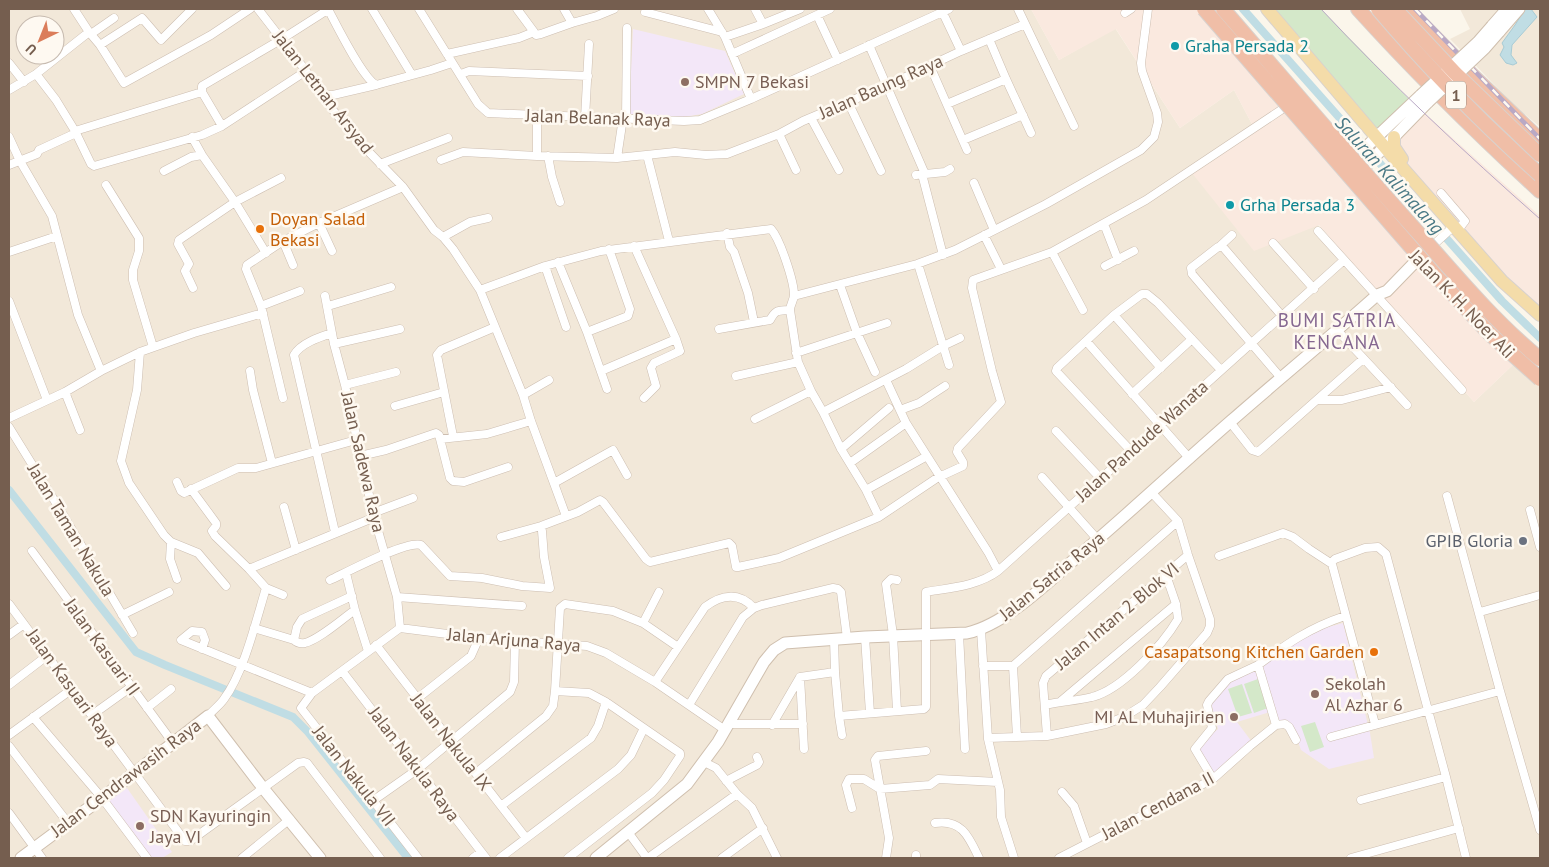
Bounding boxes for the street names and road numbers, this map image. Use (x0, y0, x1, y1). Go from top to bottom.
street label: Jalan Letnan Arsyad (267, 24, 379, 158)
street label: Jalan Baung Raya (814, 49, 946, 125)
road number: 1 (1446, 82, 1466, 108)
street label: Jalan Belanak Raya (524, 103, 671, 132)
street label: Jalan K. H. Noer Ali (1404, 244, 1520, 363)
street label: Jalan Pandude Wanata (1070, 375, 1213, 507)
street label: Jalan Sadewa Raya (336, 388, 391, 535)
street label: Jalan Taman Nakula (22, 458, 120, 600)
street label: Jalan Satria Raya (994, 526, 1109, 626)
street label: Jalan Intan 2 Blok VI (1049, 557, 1184, 675)
street label: Jalan Kasuari II (59, 593, 145, 700)
street label: Jalan Arjuna Raya (445, 622, 582, 657)
street label: Jalan Kasuari Raya (21, 623, 123, 752)
street label: Jalan Nakula IX (405, 687, 497, 795)
street label: Jalan Nakula Raya (363, 701, 465, 826)
street label: Jalan Cendrawasih Raya (45, 714, 205, 842)
street label: Jalan Nakula VII (307, 720, 401, 831)
street label: Jalan Cendana II (1097, 766, 1218, 845)

